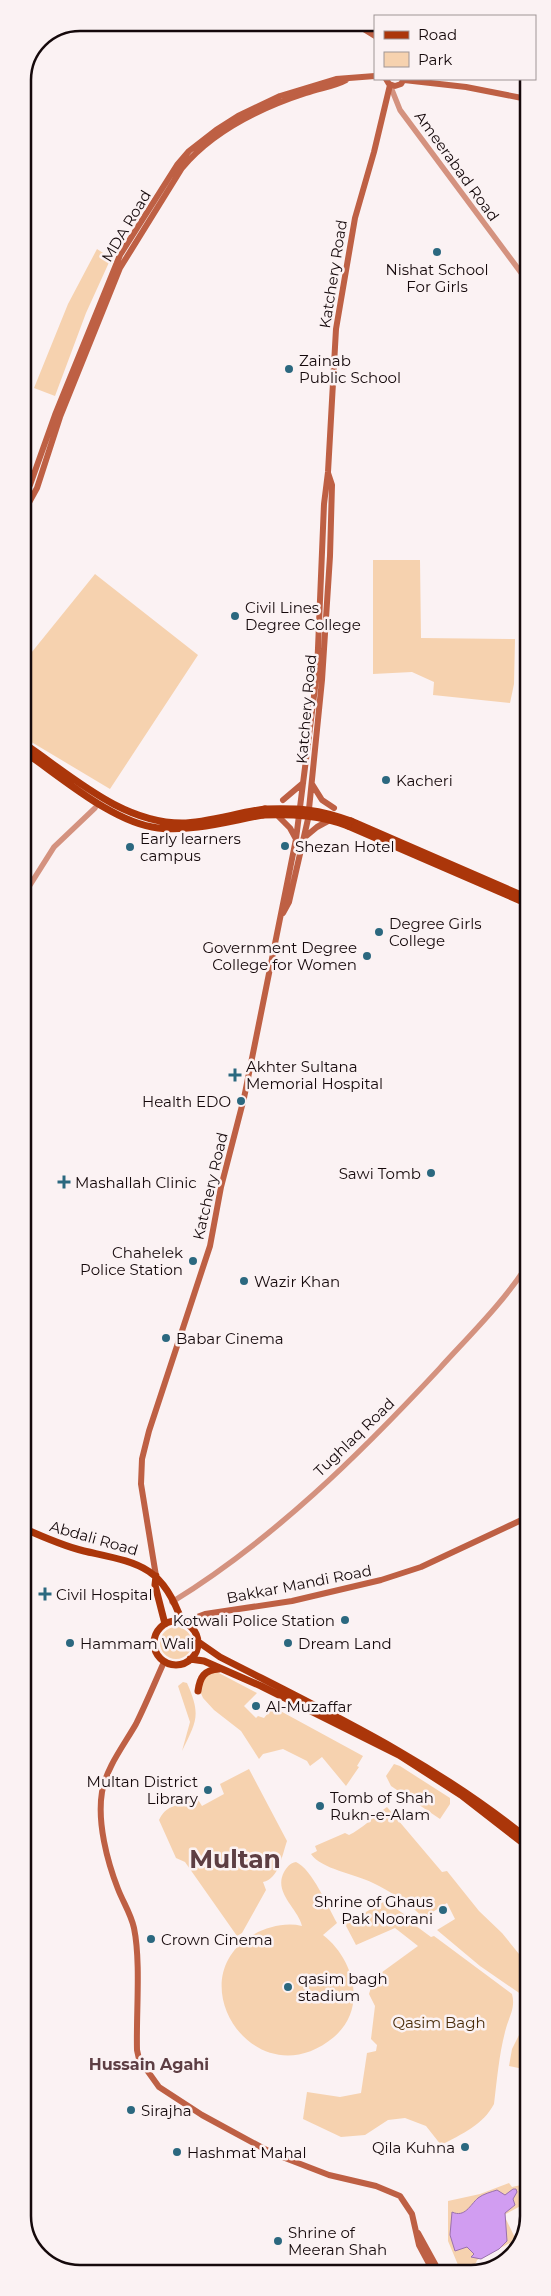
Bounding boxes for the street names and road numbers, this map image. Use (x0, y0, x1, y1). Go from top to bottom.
street label: Ameerabad Road (411, 107, 503, 225)
street label: MDA Road (97, 187, 155, 265)
street label: Katchery Road (315, 218, 351, 330)
street label: Katchery Road (292, 653, 320, 765)
street label: Katchery Road (188, 1130, 232, 1242)
street label: Tughlaq Road (310, 1394, 398, 1480)
street label: Abdali Road (48, 1516, 140, 1560)
street label: Bakkar Mandi Road (225, 1561, 373, 1607)

